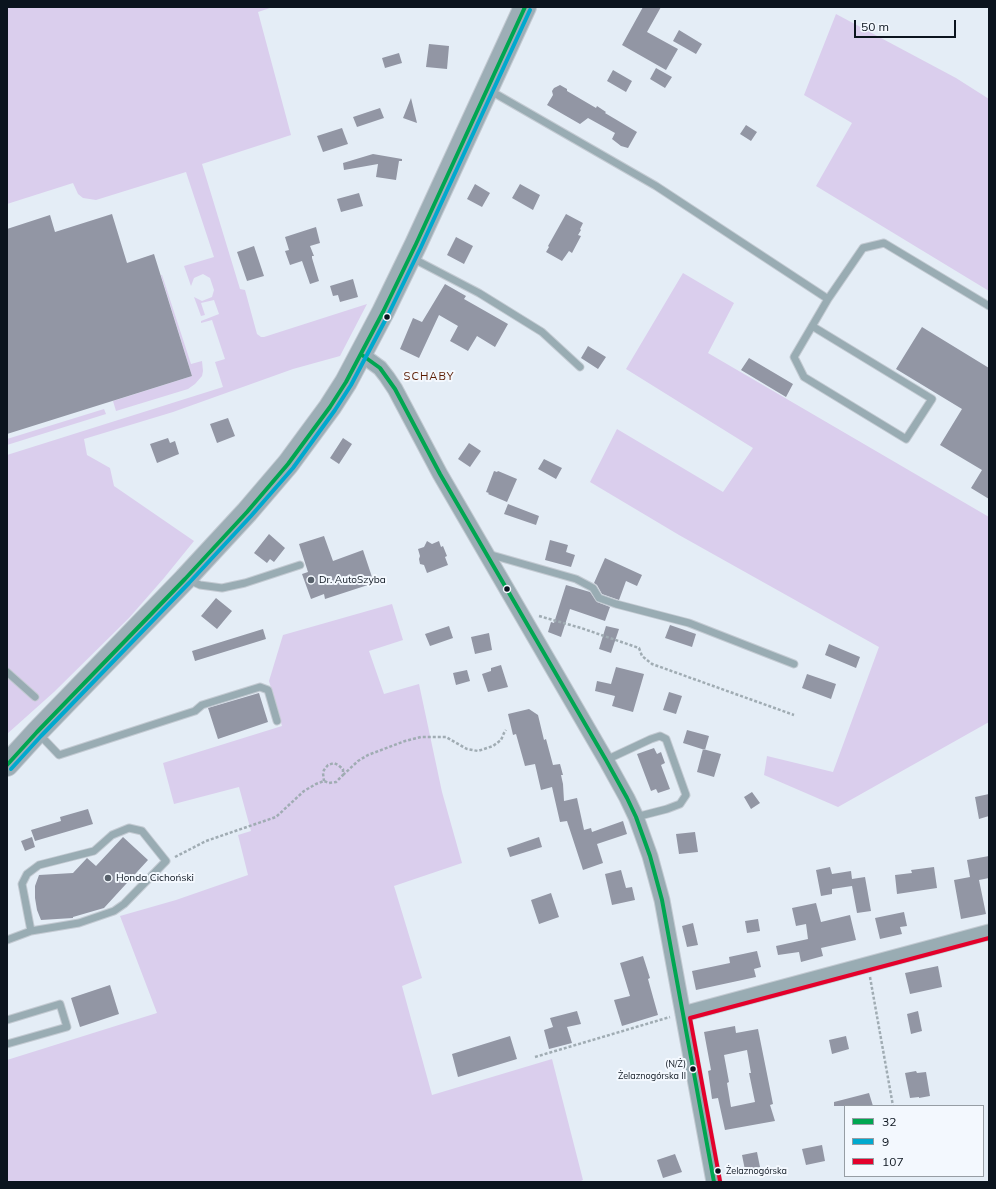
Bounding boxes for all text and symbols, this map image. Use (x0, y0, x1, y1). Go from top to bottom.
scale bar (856, 12, 958, 38)
text: 50 m (861, 19, 889, 34)
unlabelled marker (382, 312, 392, 322)
district label: SCHABY (404, 370, 454, 384)
place label: Dr. AutoSzyba (319, 574, 386, 586)
marker: Dr. AutoSzyba (306, 575, 316, 585)
unlabelled marker (502, 584, 512, 594)
place label: Honda Cichoński (116, 872, 194, 884)
marker: Honda Cichoński (103, 873, 113, 883)
place label: (N/Ż) Żelaznogórska II (618, 1059, 686, 1080)
marker: (N/Ż) Żelaznogórska II (688, 1064, 698, 1074)
legend (844, 1105, 984, 1177)
text: 32 (882, 1114, 896, 1129)
text: 9 (882, 1134, 889, 1149)
text: 107 (882, 1154, 904, 1169)
marker: Żelaznogórska (713, 1166, 723, 1176)
place label: Żelaznogórska (726, 1166, 787, 1176)

